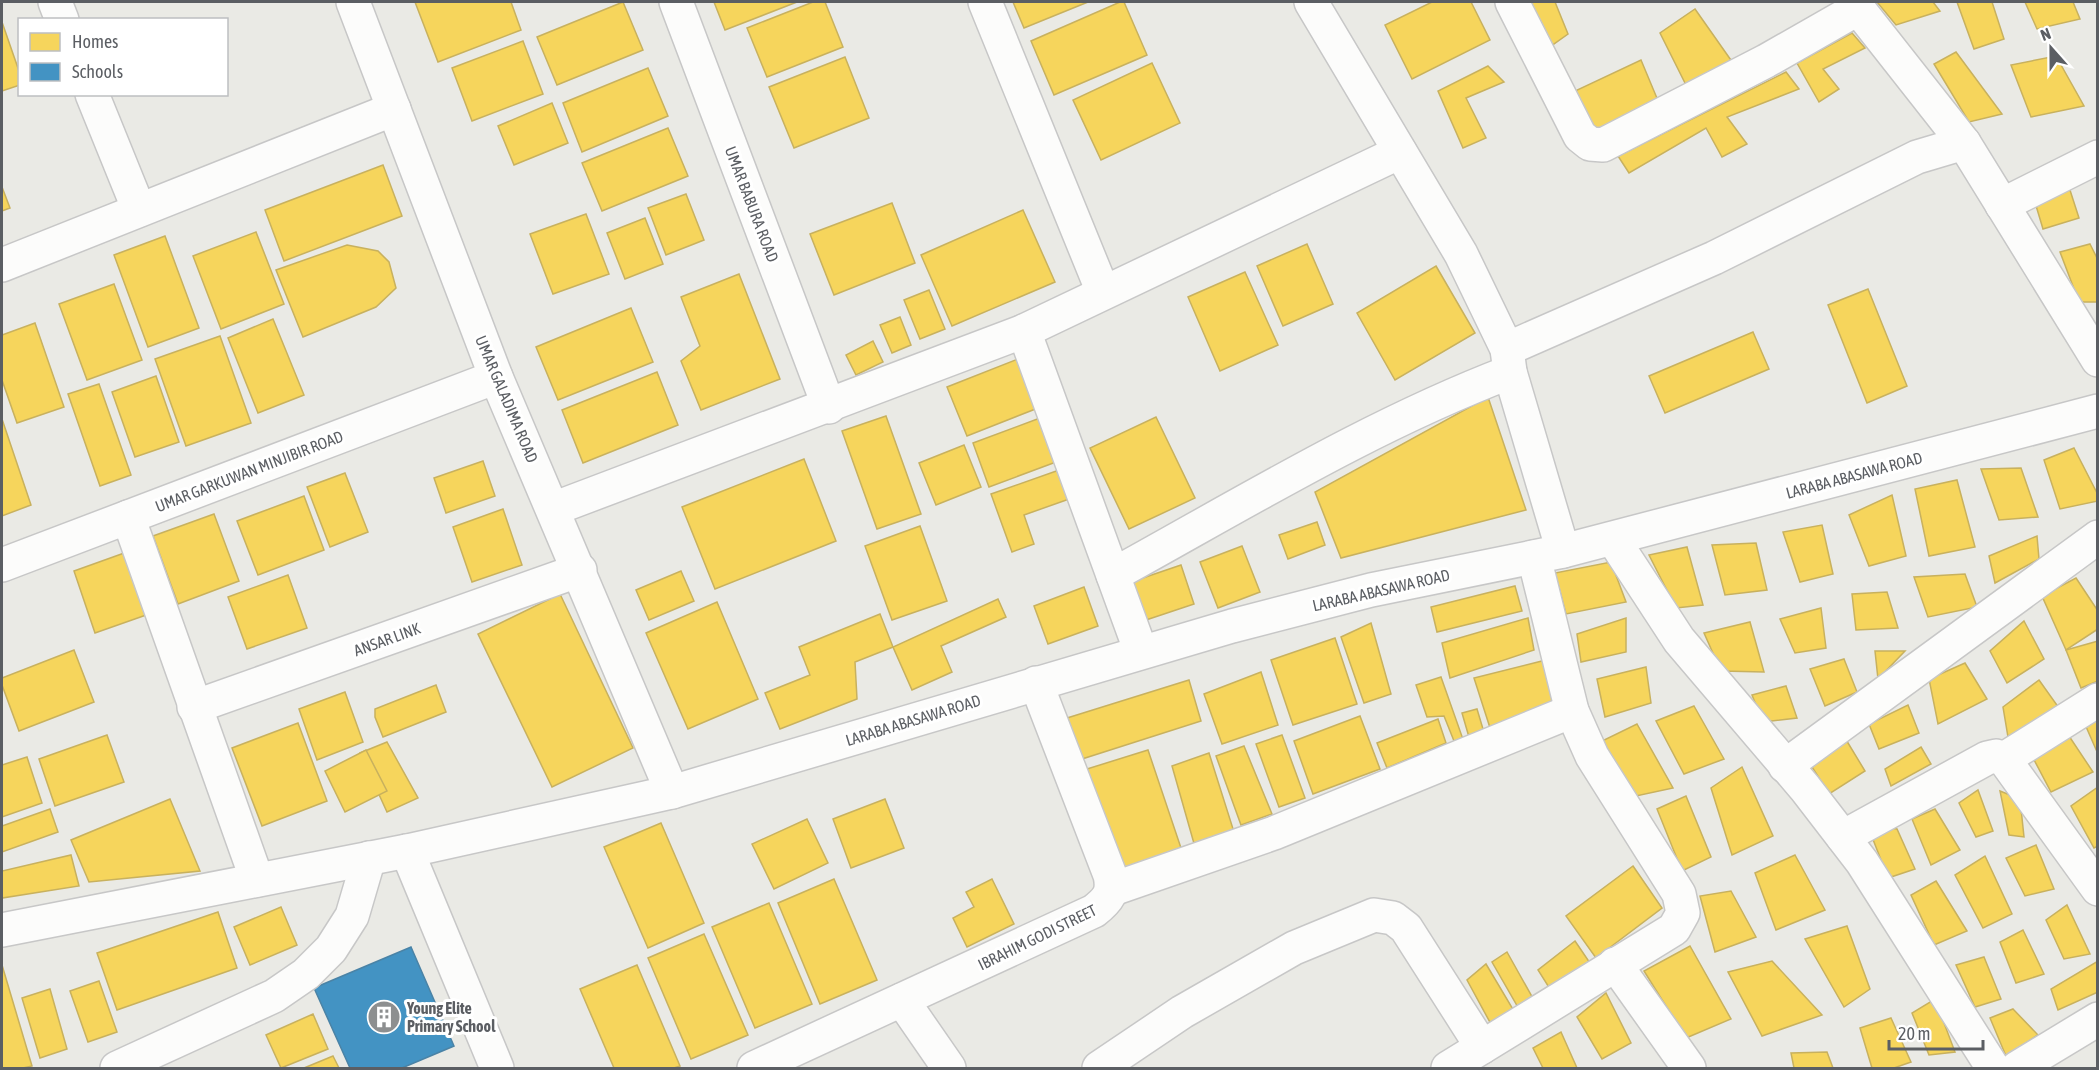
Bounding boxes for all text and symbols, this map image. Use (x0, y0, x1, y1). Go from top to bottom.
legend (18, 18, 228, 96)
north arrow (2021, 18, 2081, 78)
text: N (2038, 24, 2053, 44)
text: Homes (72, 31, 118, 52)
text: Schools (72, 61, 123, 82)
street label: UMAR BABURA ROAD (722, 144, 782, 265)
street label: UMAR GALADIMA ROAD (472, 333, 542, 465)
street label: UMAR GARKUWAN MINJIBIR ROAD (152, 427, 346, 515)
street label: LARABA ABASAWA ROAD (1784, 448, 1924, 502)
street label: LARABA ABASAWA ROAD (1311, 565, 1451, 615)
street label: ANSAR LINK (351, 619, 423, 659)
street label: LARABA ABASAWA ROAD (843, 691, 983, 749)
street label: IBRAHIM GODI STREET (975, 901, 1099, 973)
building icon: Young Elite Primary School (366, 999, 402, 1035)
place label: Young Elite Primary School (406, 999, 496, 1035)
scale bar (1889, 1013, 1984, 1051)
text: 20 m (1898, 1023, 1930, 1044)

